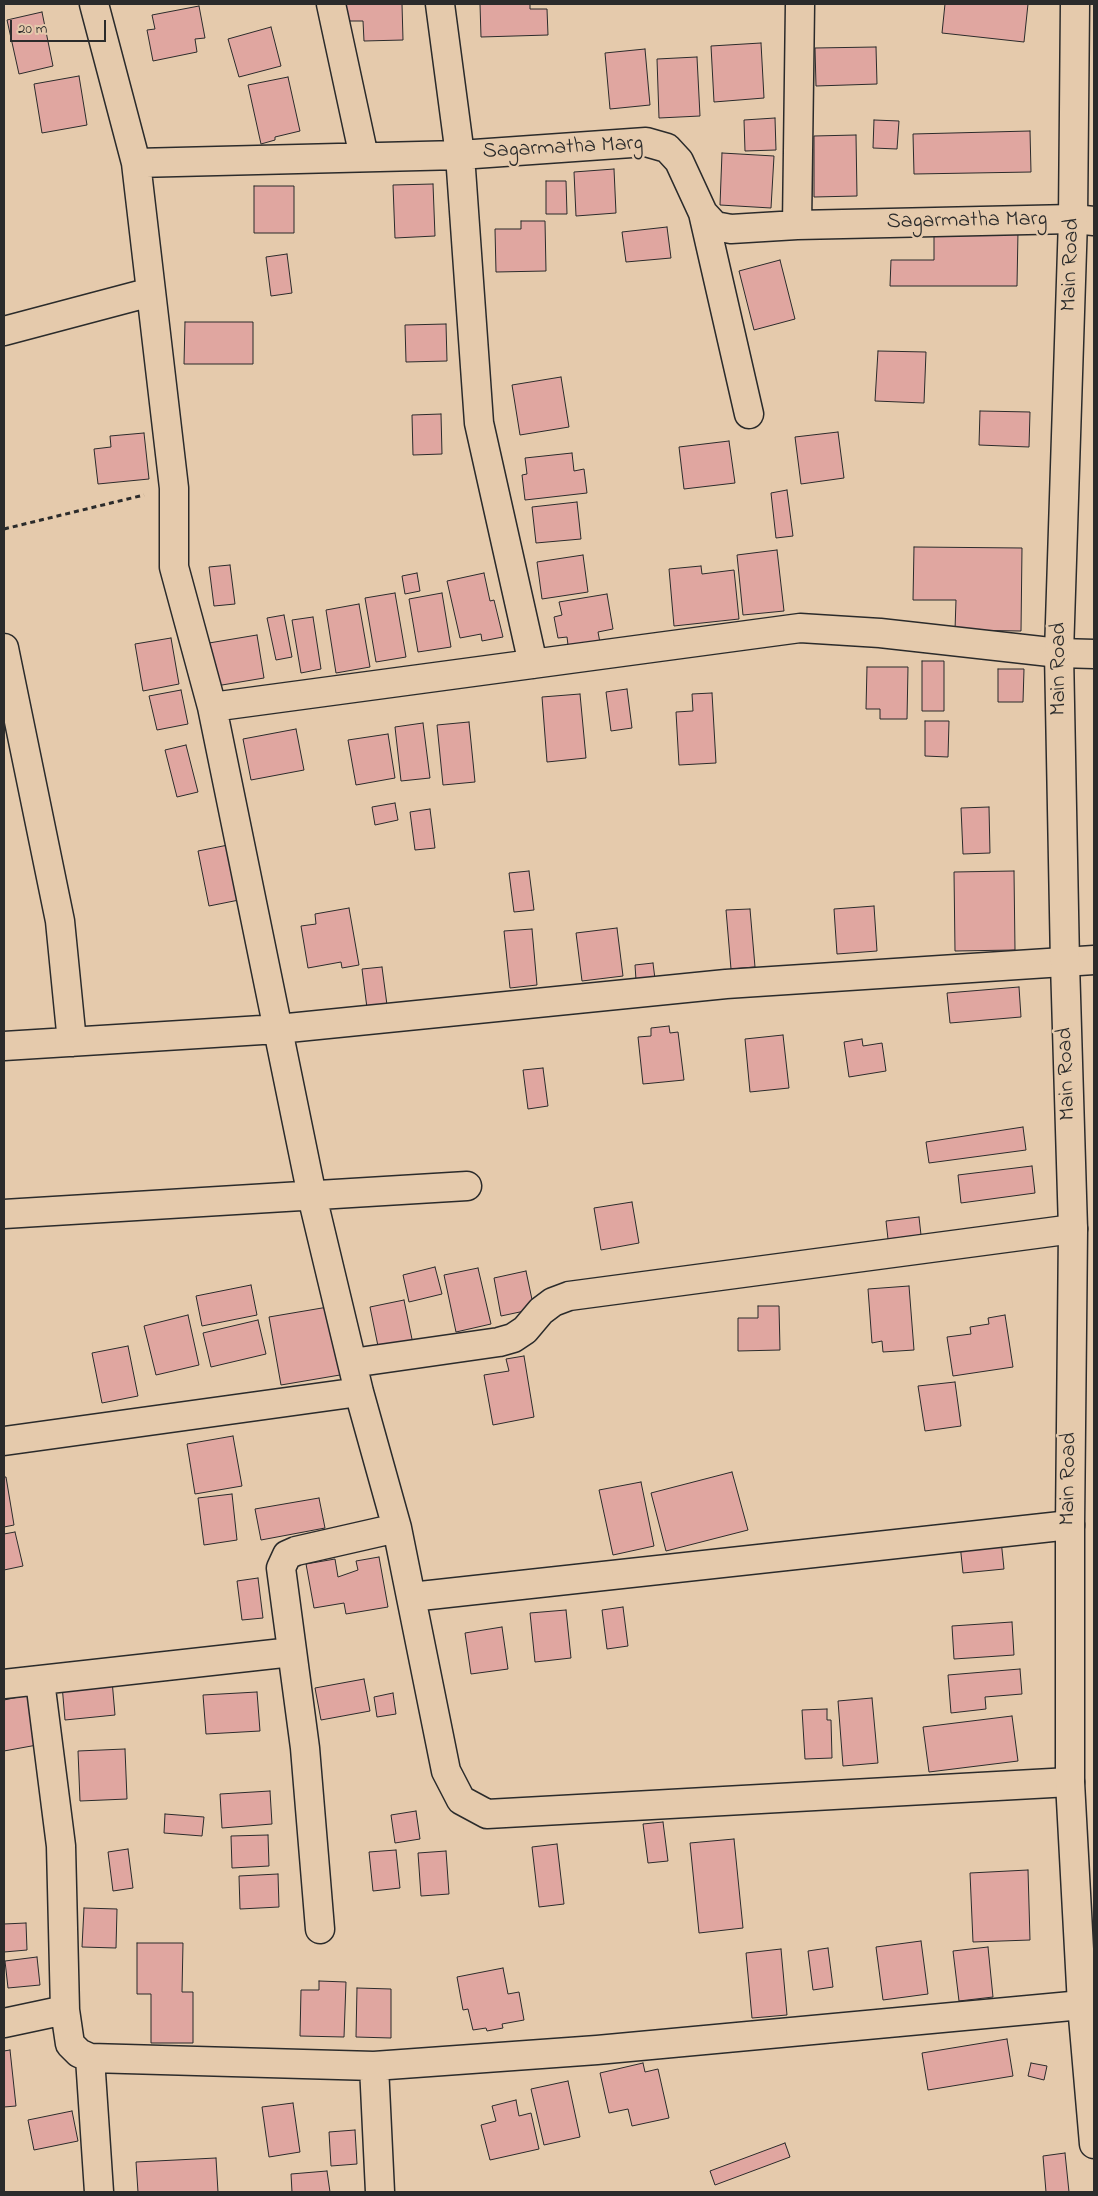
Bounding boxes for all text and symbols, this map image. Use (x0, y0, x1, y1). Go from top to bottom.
scale bar (12, 10, 109, 42)
text: 20 m (18, 18, 47, 40)
street label: Sagarmatha Marg (482, 132, 644, 166)
street label: Sagarmatha Marg (886, 207, 1048, 237)
street label: Main Road (1057, 218, 1087, 312)
street label: Main Road (1047, 622, 1073, 716)
street label: Main Road (1053, 1027, 1083, 1121)
street label: Main Road (1056, 1432, 1084, 1526)

